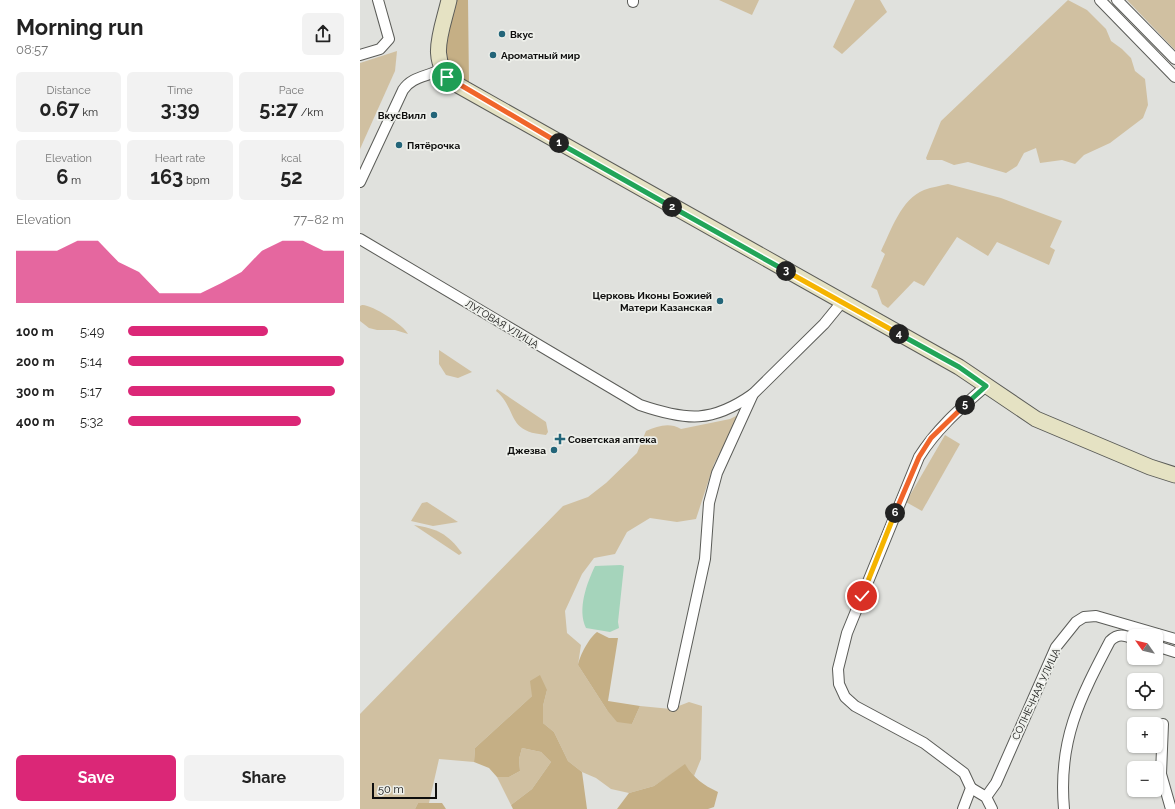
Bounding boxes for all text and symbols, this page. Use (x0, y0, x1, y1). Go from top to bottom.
button: share (302, 13, 344, 55)
text: Morning run (16, 14, 144, 40)
marker: Вкус (497, 29, 507, 39)
place label: Вкус (510, 29, 534, 40)
text: 08:57 (16, 42, 48, 57)
marker: Ароматный мир (488, 50, 498, 60)
place label: Ароматный мир (501, 50, 581, 61)
pin (430, 60, 464, 94)
icon: arrive (436, 66, 458, 88)
text: Distance (47, 84, 91, 97)
text: Time (167, 84, 193, 97)
text: Pace (279, 84, 304, 97)
text: 0.67 (39, 97, 79, 121)
text: 3:39 (160, 97, 200, 121)
text: 5:27 (259, 97, 298, 121)
text: km (79, 106, 98, 119)
text: /km (298, 106, 323, 119)
place label: ВкусВилл (378, 110, 426, 121)
marker: ВкусВилл (429, 110, 439, 120)
pin: 1 (549, 133, 569, 153)
text: 1 (556, 136, 562, 149)
marker: Пятёрочка (394, 140, 404, 150)
place label: Пятёрочка (407, 140, 460, 151)
text: Elevation (45, 152, 92, 165)
text: Heart rate (155, 152, 205, 165)
text: kcal (281, 152, 302, 165)
text: 6 (56, 165, 68, 189)
text: 163 (150, 165, 183, 189)
text: 52 (280, 165, 303, 189)
text: m (68, 174, 81, 187)
text: bpm (183, 174, 210, 187)
pin: 2 (662, 197, 682, 217)
text: 2 (669, 200, 675, 213)
text: Elevation (16, 212, 71, 227)
text: 77–82 m (293, 212, 344, 227)
pin: 3 (776, 261, 796, 281)
text: 3 (783, 264, 789, 277)
place label: Церковь Иконы Божией Матери Казанская (593, 290, 712, 313)
marker: Церковь Иконы Божией Матери Казанская (715, 296, 725, 306)
street label: ЛУГОВАЯ УЛИЦА (463, 298, 541, 350)
text: 100 m (16, 324, 54, 339)
text: 5:49 (80, 324, 104, 339)
pin: 4 (889, 324, 909, 344)
text: 4 (896, 327, 902, 340)
text: 200 m (16, 354, 55, 369)
text: 5:14 (80, 354, 102, 369)
text: 300 m (16, 384, 54, 399)
text: 5:17 (80, 384, 102, 399)
pin: 5 (955, 395, 975, 415)
text: 5 (962, 398, 968, 411)
text: 400 m (16, 414, 55, 429)
text: 5:32 (80, 414, 103, 429)
marker: Советская аптека (555, 434, 565, 444)
place label: Советская аптека (568, 434, 657, 445)
place label: Джезва (507, 445, 546, 456)
marker: Джезва (549, 445, 559, 455)
pin: 6 (885, 503, 905, 523)
text: 6 (892, 506, 898, 519)
pin (845, 579, 879, 613)
icon: check (851, 585, 873, 607)
north arrow (1127, 629, 1163, 665)
map controls (1127, 629, 1163, 797)
street label: СОЛНЕЧНАЯ УЛИЦА (1010, 646, 1062, 741)
button: locate (1127, 673, 1163, 709)
button: + (1127, 717, 1163, 753)
button: Save (16, 755, 176, 801)
button: Share (184, 755, 344, 801)
button: − (1127, 761, 1163, 797)
scale bar (372, 781, 437, 800)
text: 50 m (378, 783, 404, 796)

